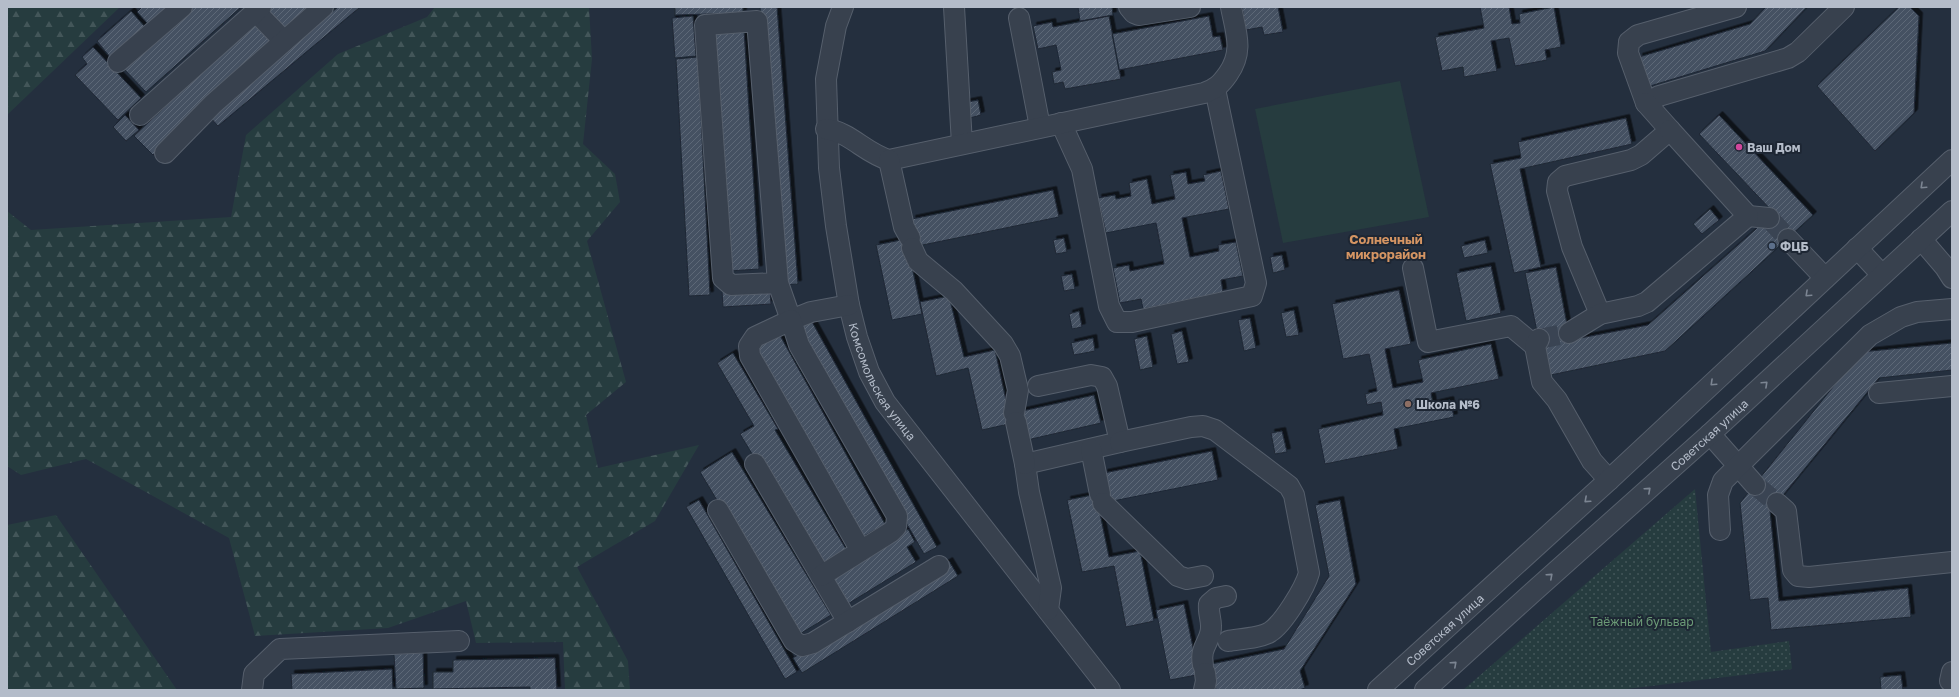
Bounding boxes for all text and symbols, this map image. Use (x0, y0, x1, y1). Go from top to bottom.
place label: Ваш Дом (1747, 140, 1801, 155)
marker: Ваш Дом (1734, 142, 1744, 152)
one-way arrow (1921, 182, 1928, 189)
district label: Солнечный микрорайон (1346, 231, 1426, 262)
place label: ФЦБ (1780, 239, 1809, 254)
marker: ФЦБ (1767, 241, 1777, 251)
one-way arrow (1805, 289, 1813, 297)
street label: Комсомольская улица (846, 321, 919, 443)
one-way arrow (1710, 378, 1718, 386)
one-way arrow (1760, 381, 1768, 389)
street label: Советская улица (1667, 395, 1751, 474)
place label: Школа №6 (1416, 397, 1480, 412)
marker: Школа №6 (1403, 399, 1413, 409)
one-way arrow (1643, 487, 1650, 494)
one-way arrow (1584, 495, 1592, 503)
one-way arrow (1546, 574, 1553, 581)
street label: Советская улица (1403, 590, 1487, 669)
park label: Таёжный бульвар (1590, 614, 1694, 629)
one-way arrow (1449, 661, 1457, 668)

